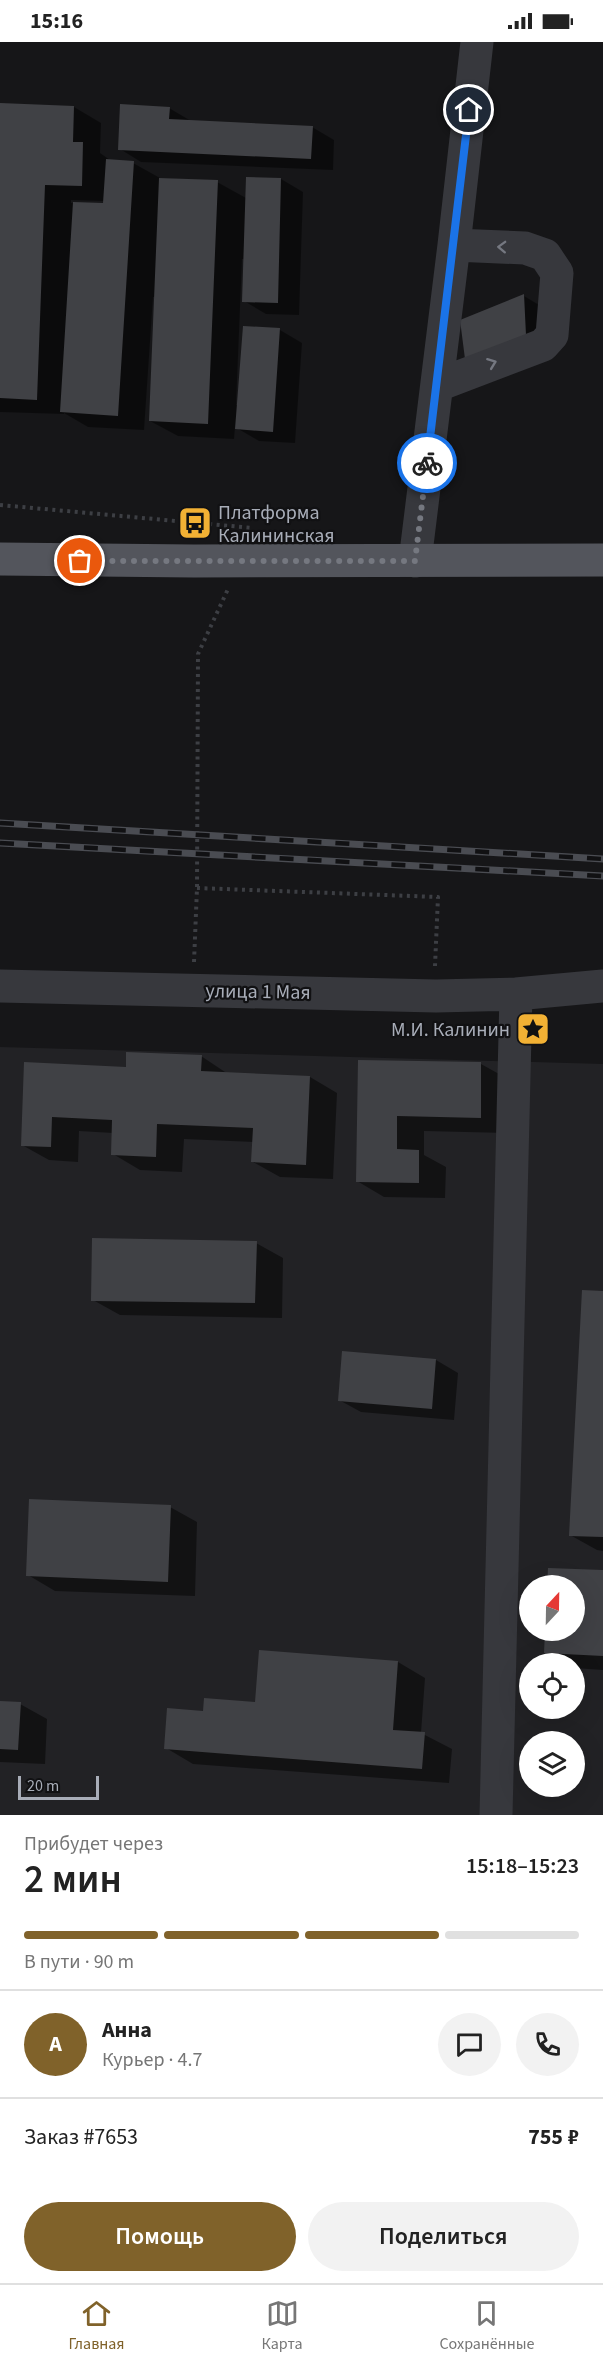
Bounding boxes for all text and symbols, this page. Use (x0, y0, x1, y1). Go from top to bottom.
text: 15:16 (30, 5, 83, 37)
pin (443, 84, 494, 135)
icon: home (452, 93, 485, 126)
one-way arrow (498, 241, 507, 253)
one-way arrow (486, 358, 497, 371)
courier (397, 433, 457, 493)
icon: bike (411, 447, 444, 480)
place label: Платформа Калининская (218, 499, 335, 550)
bus stop icon: Платформа Калининская (177, 505, 213, 541)
pin (54, 535, 105, 586)
icon: bag (63, 544, 96, 577)
street label: улица 1 Мая (205, 977, 311, 1007)
place icon: М.И. Калинин (515, 1011, 551, 1047)
place label: М.И. Калинин (391, 1016, 510, 1044)
north arrow (519, 1575, 585, 1641)
map controls (519, 1575, 585, 1797)
button: locate (519, 1653, 585, 1719)
button: layers (519, 1731, 585, 1797)
scale bar (18, 1773, 99, 1800)
text: 20 m (27, 1775, 59, 1797)
text: Прибудет через (24, 1830, 163, 1858)
text: 15:18–15:23 (466, 1850, 579, 1882)
text: 2 мин (24, 1852, 122, 1908)
text: В пути · 90 m (24, 1948, 134, 1976)
button: chat (438, 2013, 501, 2076)
button: phone (516, 2013, 579, 2076)
text: Анна (102, 2014, 152, 2046)
text: А (49, 2028, 62, 2060)
text: Курьер · 4.7 (102, 2046, 202, 2074)
text: Заказ #7653 (24, 2121, 138, 2153)
text: 755 ₽ (528, 2121, 579, 2153)
button: Помощь (24, 2202, 296, 2271)
button: Поделиться (308, 2202, 579, 2271)
tab: Главная (68, 2297, 125, 2355)
tab: Карта (262, 2297, 303, 2355)
tab: Сохранённые (439, 2297, 535, 2355)

